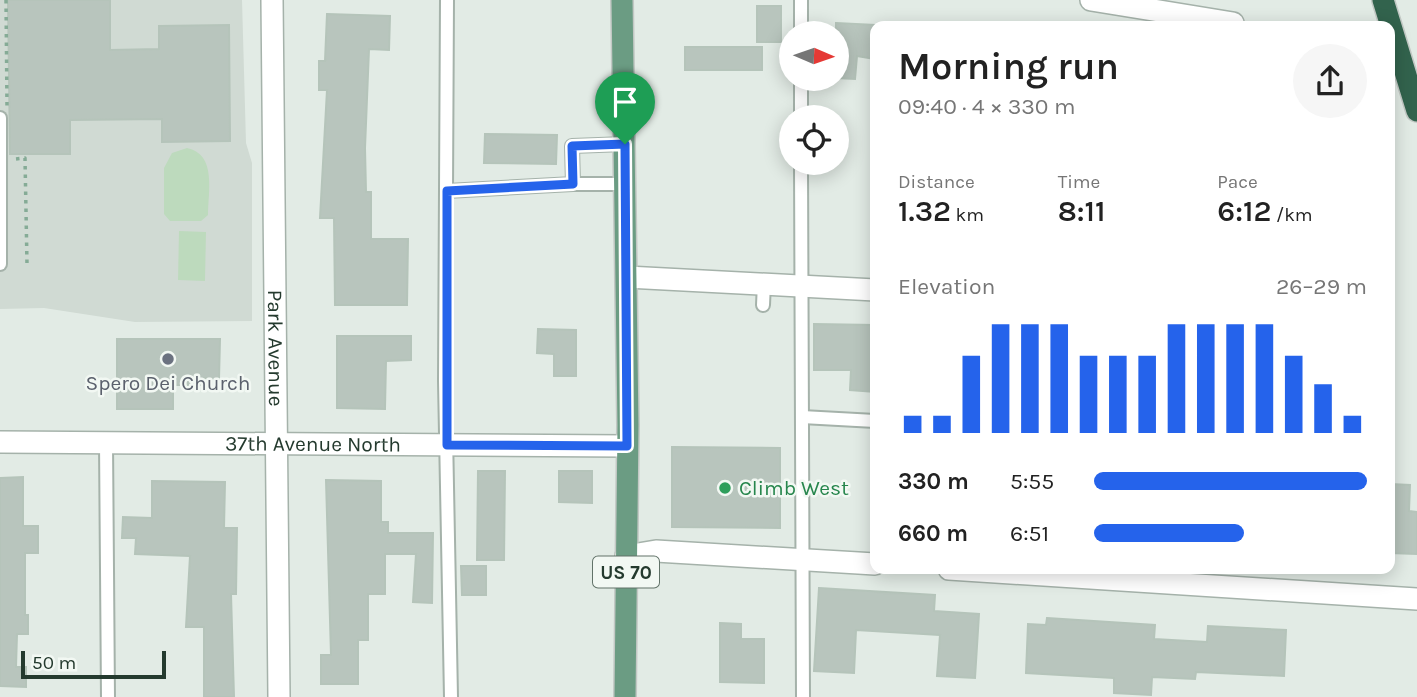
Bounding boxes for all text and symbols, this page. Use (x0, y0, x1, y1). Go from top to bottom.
north arrow (779, 21, 849, 91)
map controls (779, 21, 849, 175)
text: Morning run (898, 44, 1119, 89)
button: share (1293, 44, 1367, 118)
pin (595, 72, 655, 144)
icon: arrive (606, 83, 644, 121)
text: 09:40 · 4 × 330 m (898, 93, 1075, 120)
button: locate (779, 105, 849, 175)
text: Distance (898, 171, 975, 193)
text: Time (1058, 171, 1100, 193)
text: Pace (1217, 171, 1258, 193)
text: 1.32 (898, 193, 951, 229)
text: 8:11 (1058, 193, 1106, 229)
text: 6:12 (1217, 193, 1271, 229)
text: km (951, 204, 984, 226)
text: /km (1271, 204, 1313, 226)
text: Elevation (898, 273, 995, 300)
text: 26–29 m (1276, 273, 1367, 300)
street label: Park Avenue (263, 289, 288, 406)
marker: Spero Dei Church (160, 351, 176, 367)
place label: Spero Dei Church (85, 371, 251, 395)
street label: 37th Avenue North (225, 431, 401, 457)
text: 330 m (898, 468, 969, 495)
text: 5:55 (1010, 468, 1054, 495)
place label: Climb West (739, 476, 849, 500)
marker: Climb West (717, 480, 733, 496)
text: 660 m (898, 520, 968, 547)
text: 6:51 (1010, 520, 1049, 547)
road number: US 70 (593, 556, 659, 587)
scale bar (21, 648, 166, 680)
text: 50 m (32, 652, 76, 674)

